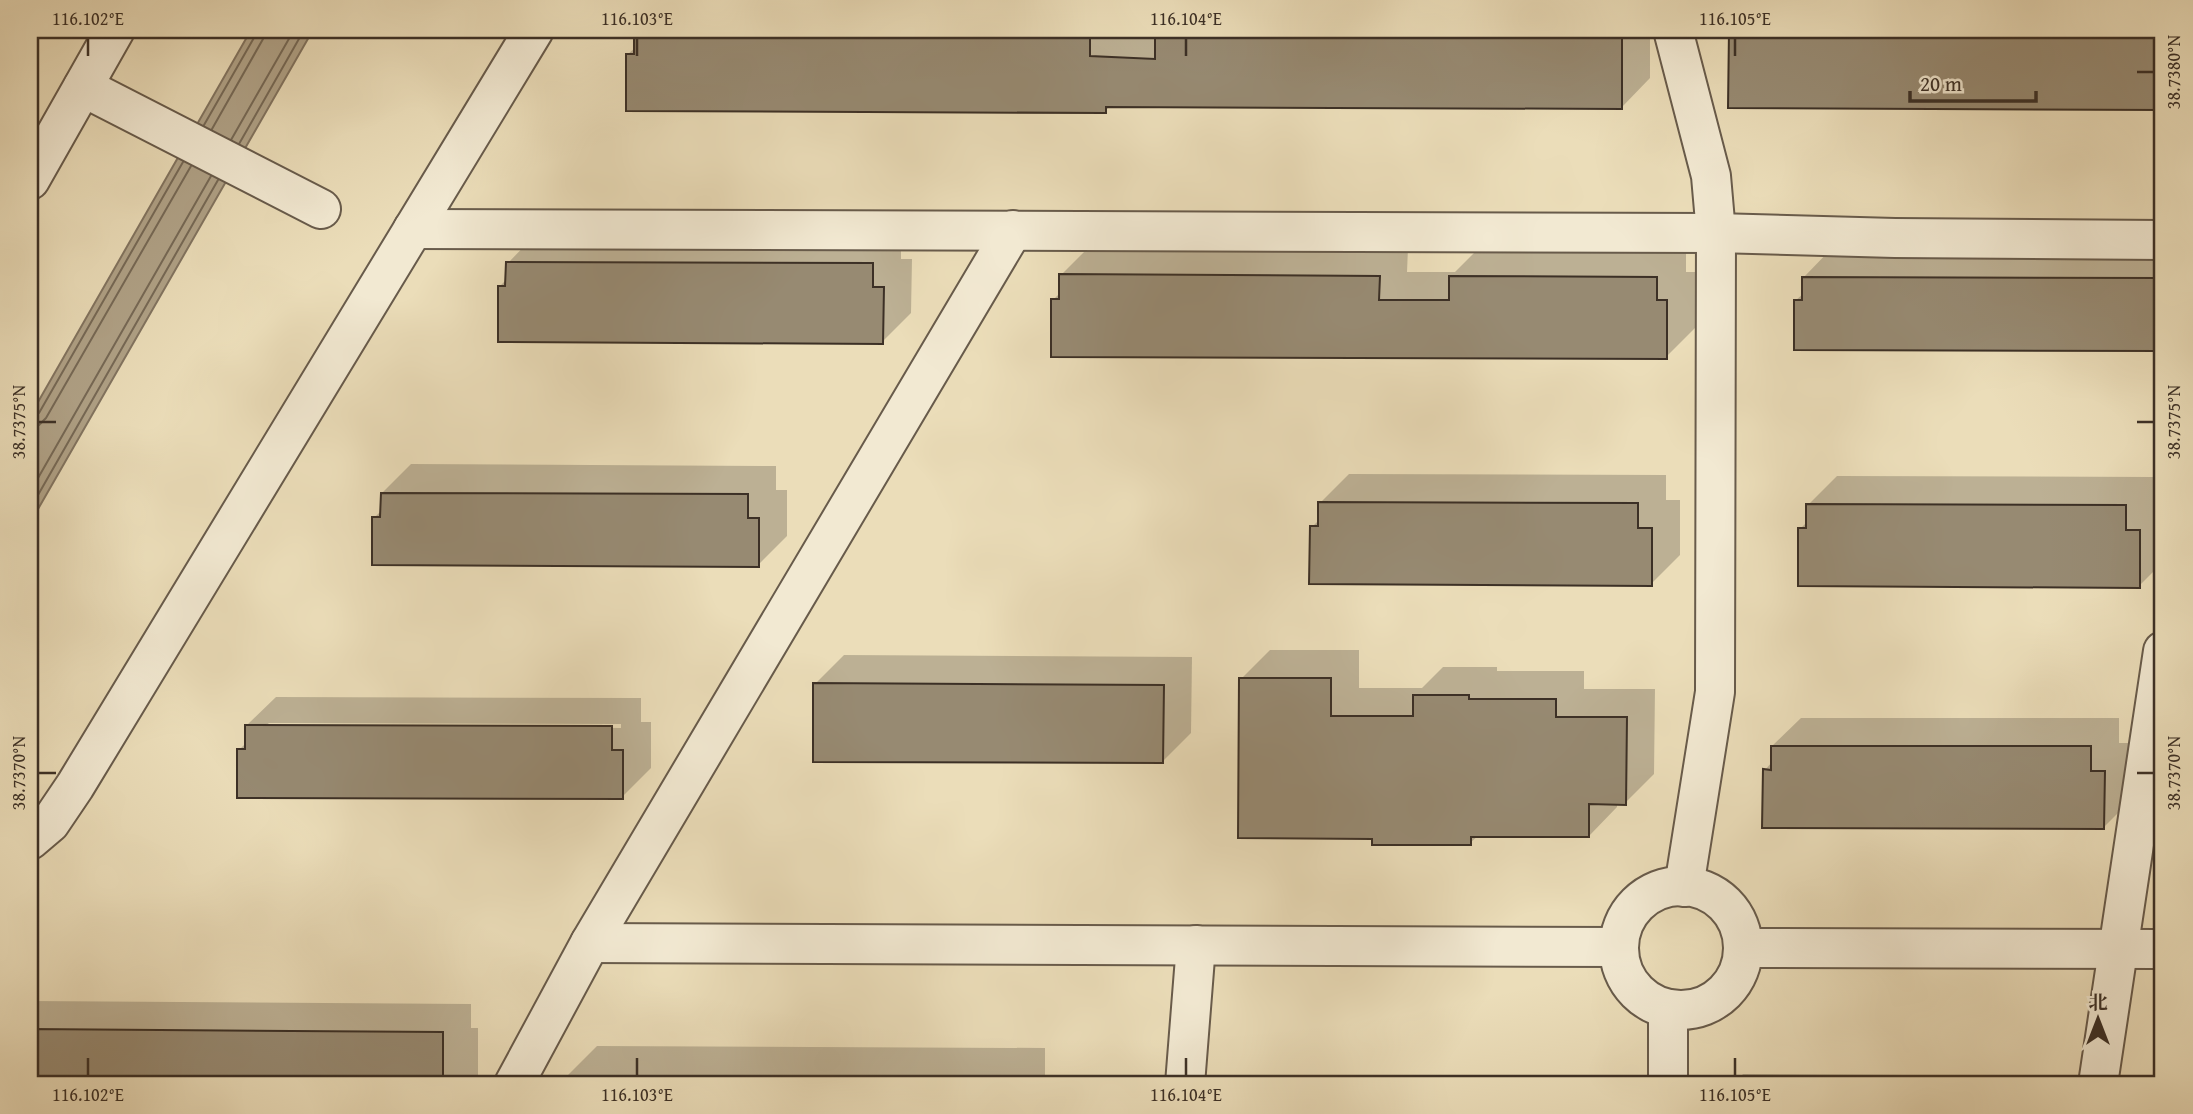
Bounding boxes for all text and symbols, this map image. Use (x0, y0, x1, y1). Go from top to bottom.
text: 116.102°E (52, 5, 124, 32)
text: 116.103°E (601, 5, 673, 32)
text: 116.104°E (1150, 5, 1222, 32)
text: 116.105°E (1699, 5, 1771, 32)
text: 38.7380°N (2160, 34, 2187, 109)
scale bar (1910, 60, 2036, 104)
text: 20 m (1920, 68, 1962, 99)
text: 38.7375°N (5, 384, 32, 459)
text: 38.7375°N (2160, 384, 2187, 459)
text: 38.7370°N (5, 735, 32, 810)
text: 38.7370°N (2160, 735, 2187, 810)
north arrow (2064, 984, 2134, 1054)
text: 北 (2088, 988, 2108, 1016)
text: 116.102°E (52, 1081, 124, 1108)
text: 116.103°E (601, 1081, 673, 1108)
text: 116.104°E (1150, 1081, 1222, 1108)
text: 116.105°E (1699, 1081, 1771, 1108)

